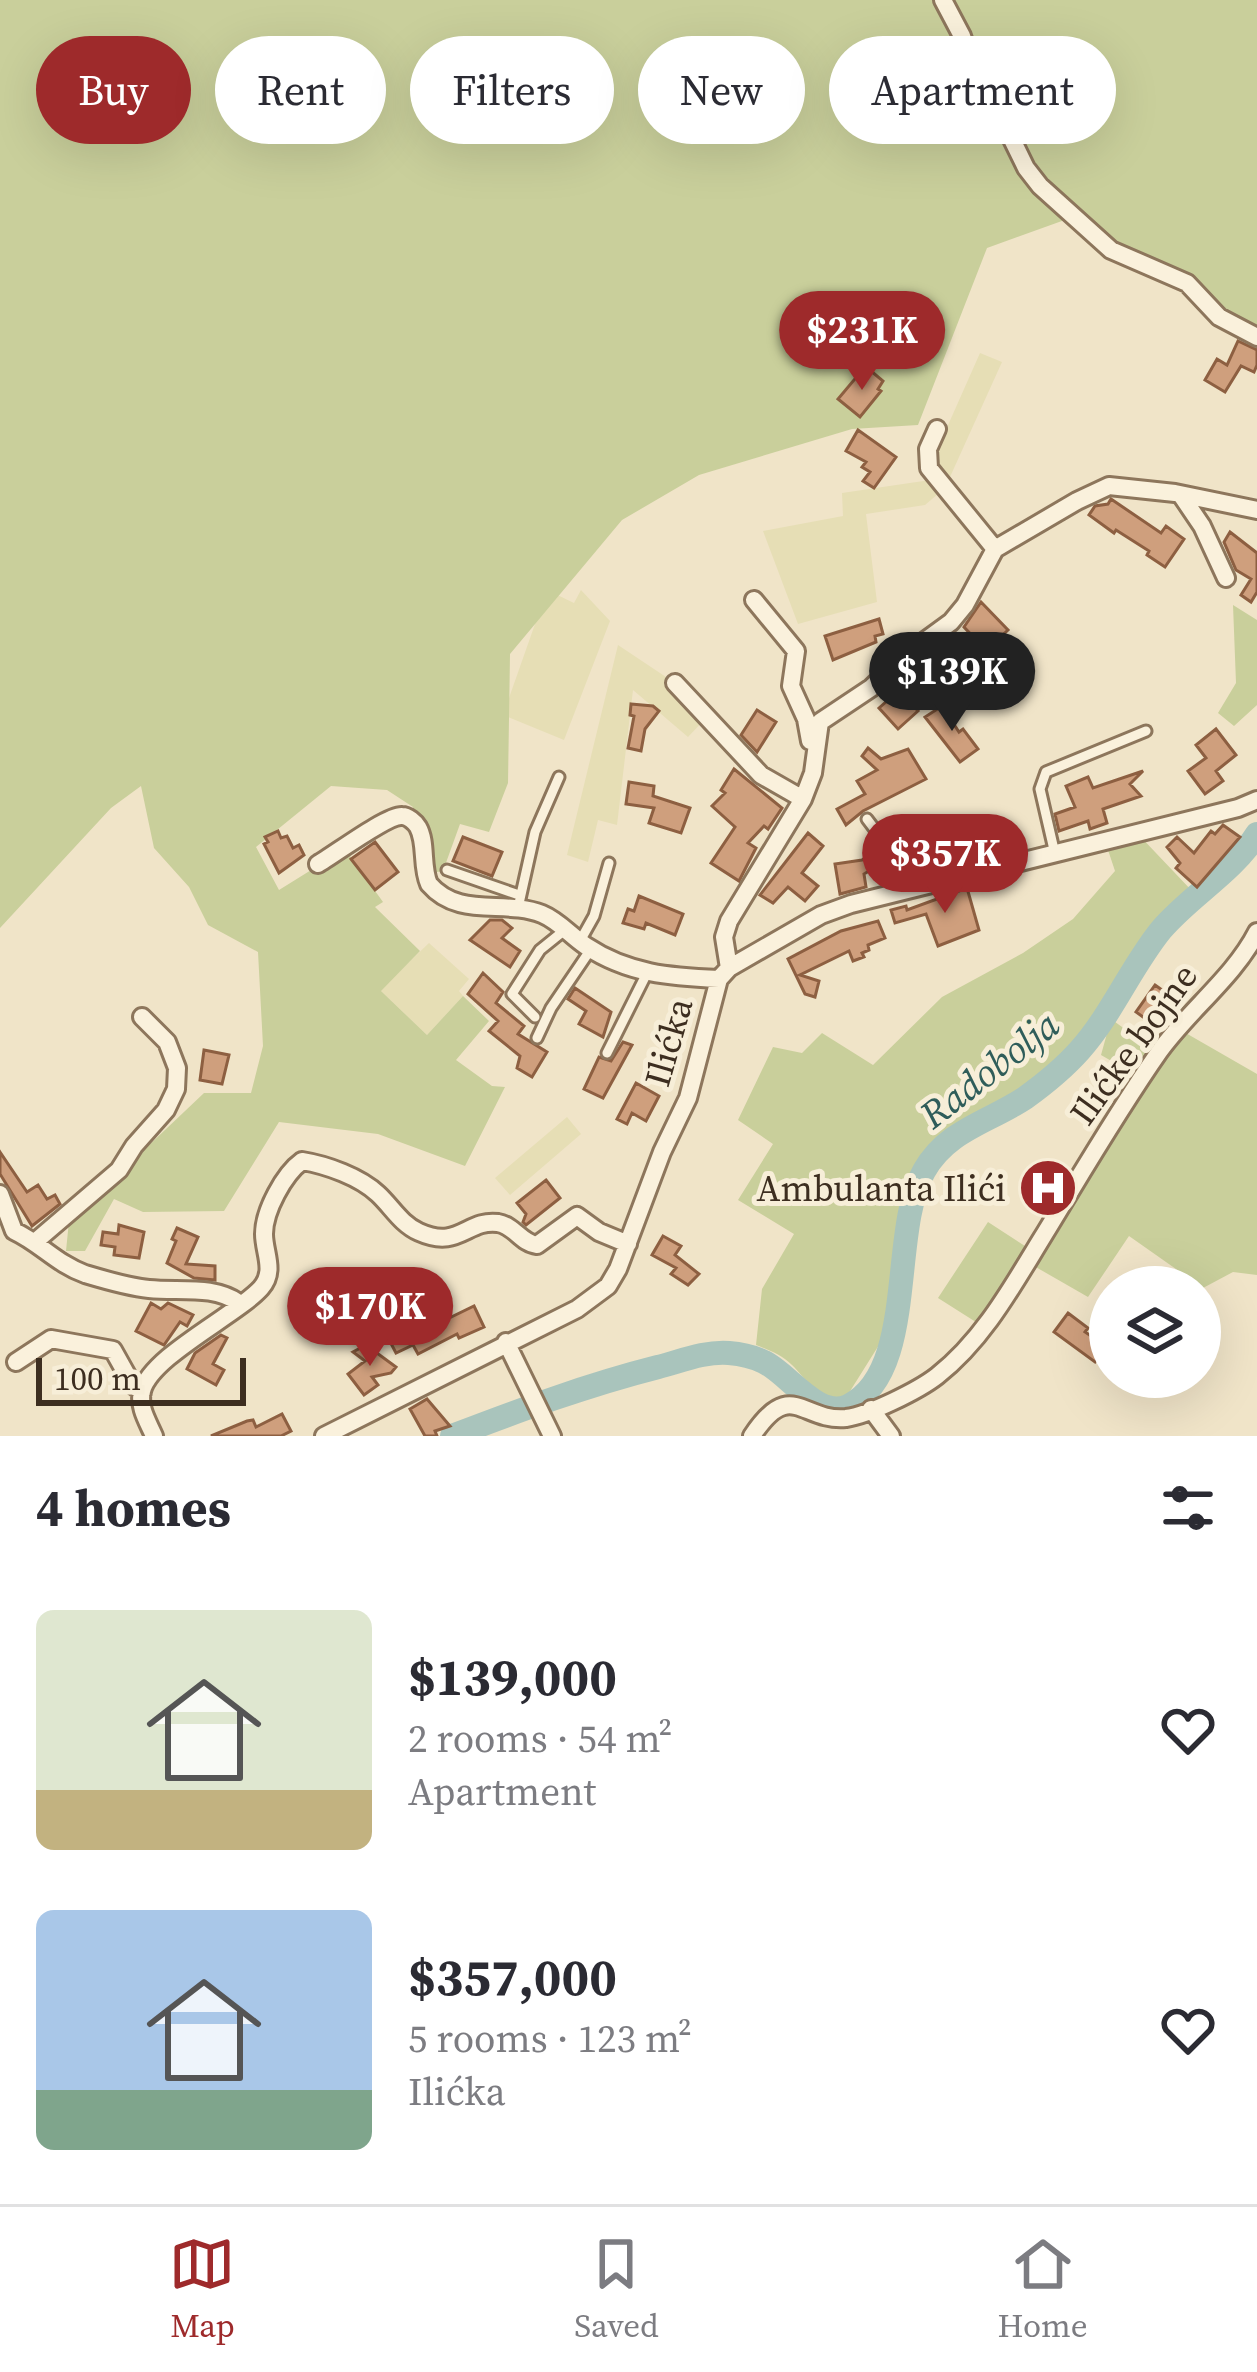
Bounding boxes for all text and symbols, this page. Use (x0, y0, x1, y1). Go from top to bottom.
chip: Buy (36, 36, 191, 144)
chip: Rent (215, 36, 386, 144)
chip: Filters (410, 36, 614, 144)
chip: New (638, 36, 805, 144)
chip: Apartment (829, 36, 1116, 144)
pin: $231K (778, 291, 946, 393)
text: $231K (806, 303, 918, 356)
pin: $139K (868, 632, 1036, 734)
text: $139K (896, 644, 1008, 697)
pin: $357K (861, 814, 1029, 916)
text: $357K (889, 826, 1001, 879)
street label: Ilićke bojne (1058, 954, 1209, 1135)
street label: Ilićka (633, 991, 705, 1092)
water label: Radobolja (908, 998, 1071, 1141)
hospital icon: Ambulanta Ilići (1017, 1157, 1079, 1219)
place label: Ambulanta Ilići (757, 1164, 1006, 1213)
map controls (1089, 1266, 1221, 1398)
button: layers (1089, 1266, 1221, 1398)
pin: $170K (286, 1267, 454, 1369)
text: $170K (314, 1279, 426, 1332)
scale bar (36, 1352, 246, 1405)
text: 100 m (54, 1356, 141, 1401)
text: 4 homes (36, 1473, 231, 1543)
icon: filters (1155, 1475, 1221, 1541)
text: $139,000 (408, 1642, 617, 1712)
icon: home (132, 1658, 276, 1802)
icon: heart (1155, 1697, 1221, 1763)
text: 2 rooms · 54 m² (408, 1712, 672, 1765)
text: Apartment (408, 1765, 596, 1818)
text: $357,000 (408, 1942, 617, 2012)
icon: home (132, 1958, 276, 2102)
icon: heart (1155, 1997, 1221, 2063)
text: 5 rooms · 123 m² (408, 2012, 692, 2065)
text: Ilićka (408, 2065, 506, 2118)
tab: Map (169, 2231, 235, 2348)
tab: Saved (574, 2231, 659, 2348)
tab: Home (998, 2231, 1088, 2348)

